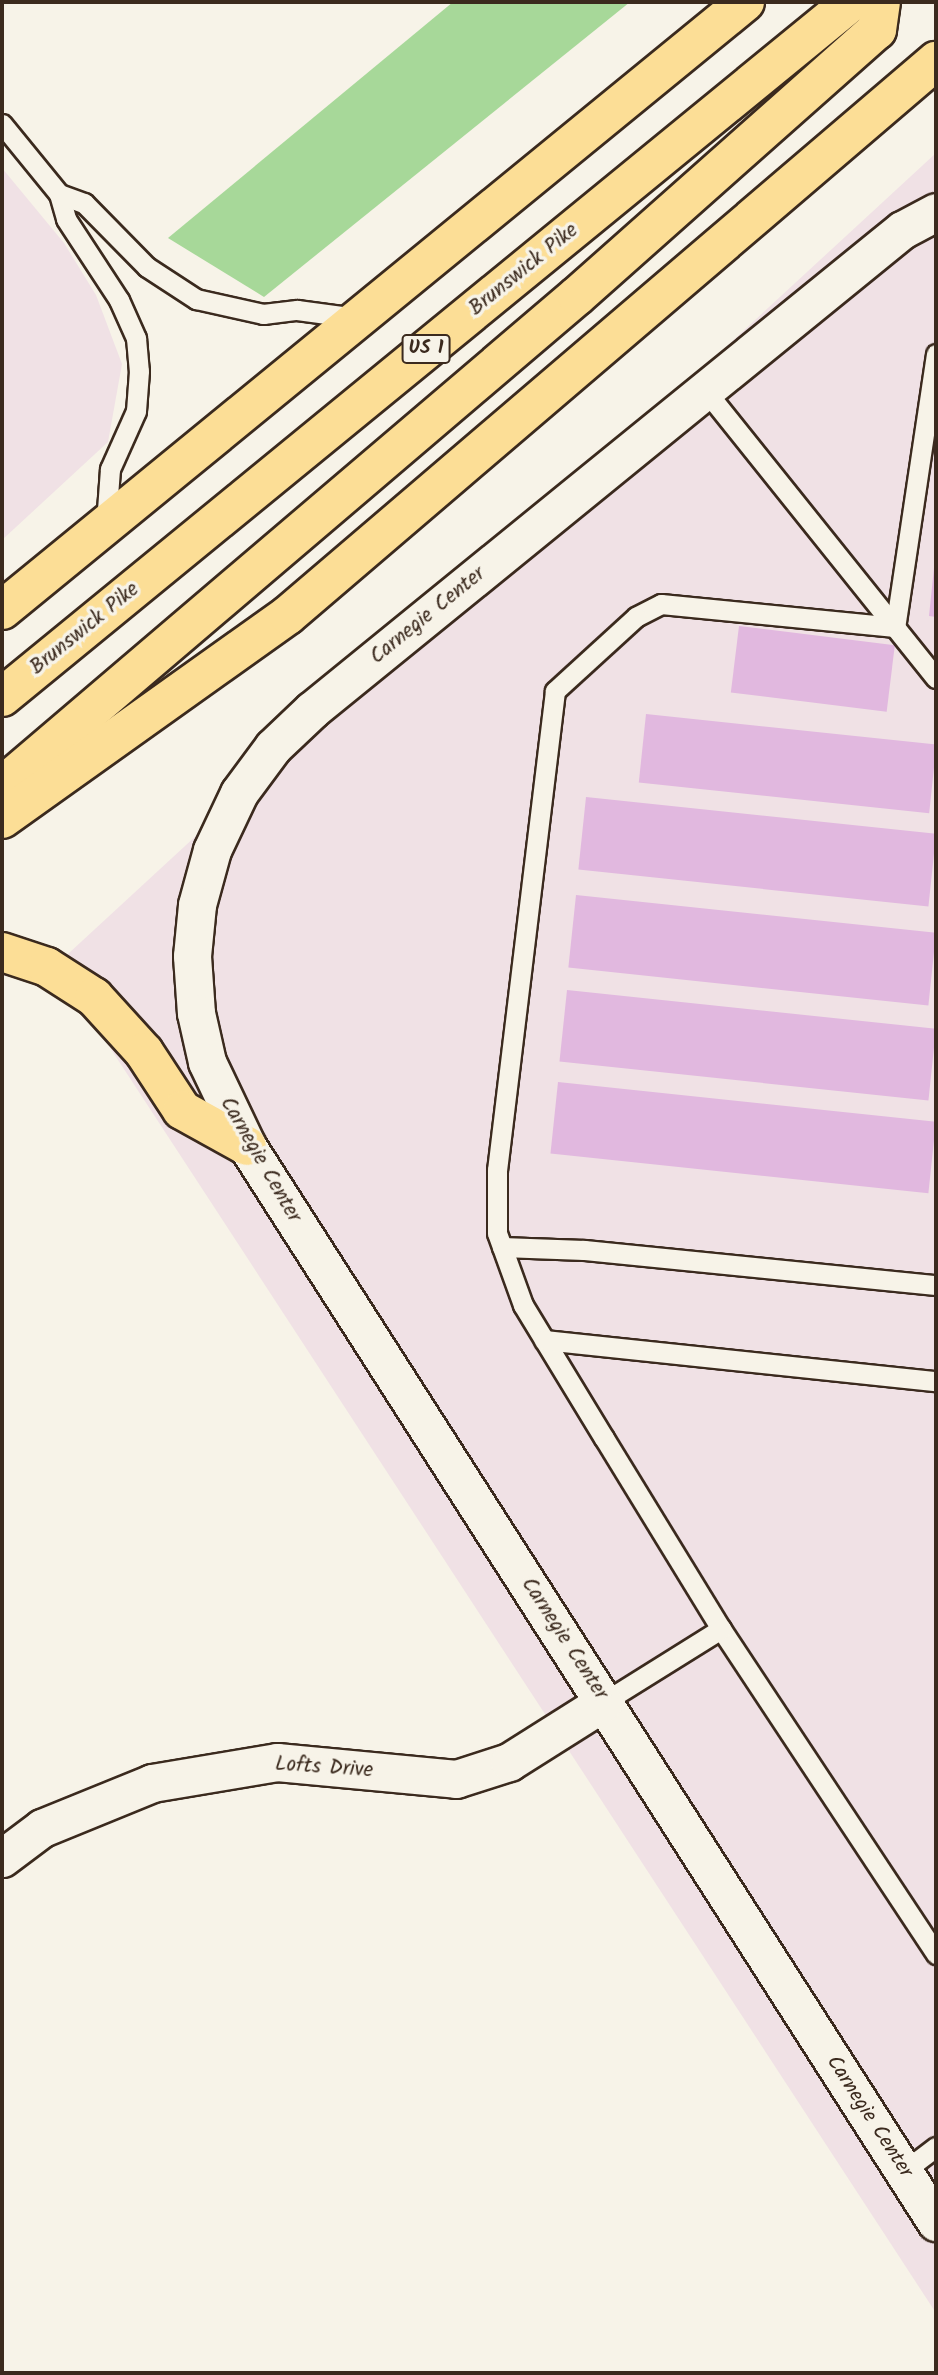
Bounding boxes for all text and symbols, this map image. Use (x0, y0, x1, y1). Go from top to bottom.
street label: Brunswick Pike (464, 218, 584, 322)
road number: US 1 (402, 334, 450, 364)
street label: Carnegie Center (365, 562, 491, 670)
street label: Brunswick Pike (25, 577, 145, 681)
street label: Carnegie Center (214, 1093, 306, 1227)
street label: Carnegie Center (515, 1573, 613, 1705)
street label: Lofts Drive (274, 1752, 374, 1784)
street label: Carnegie Center (820, 2051, 918, 2183)

